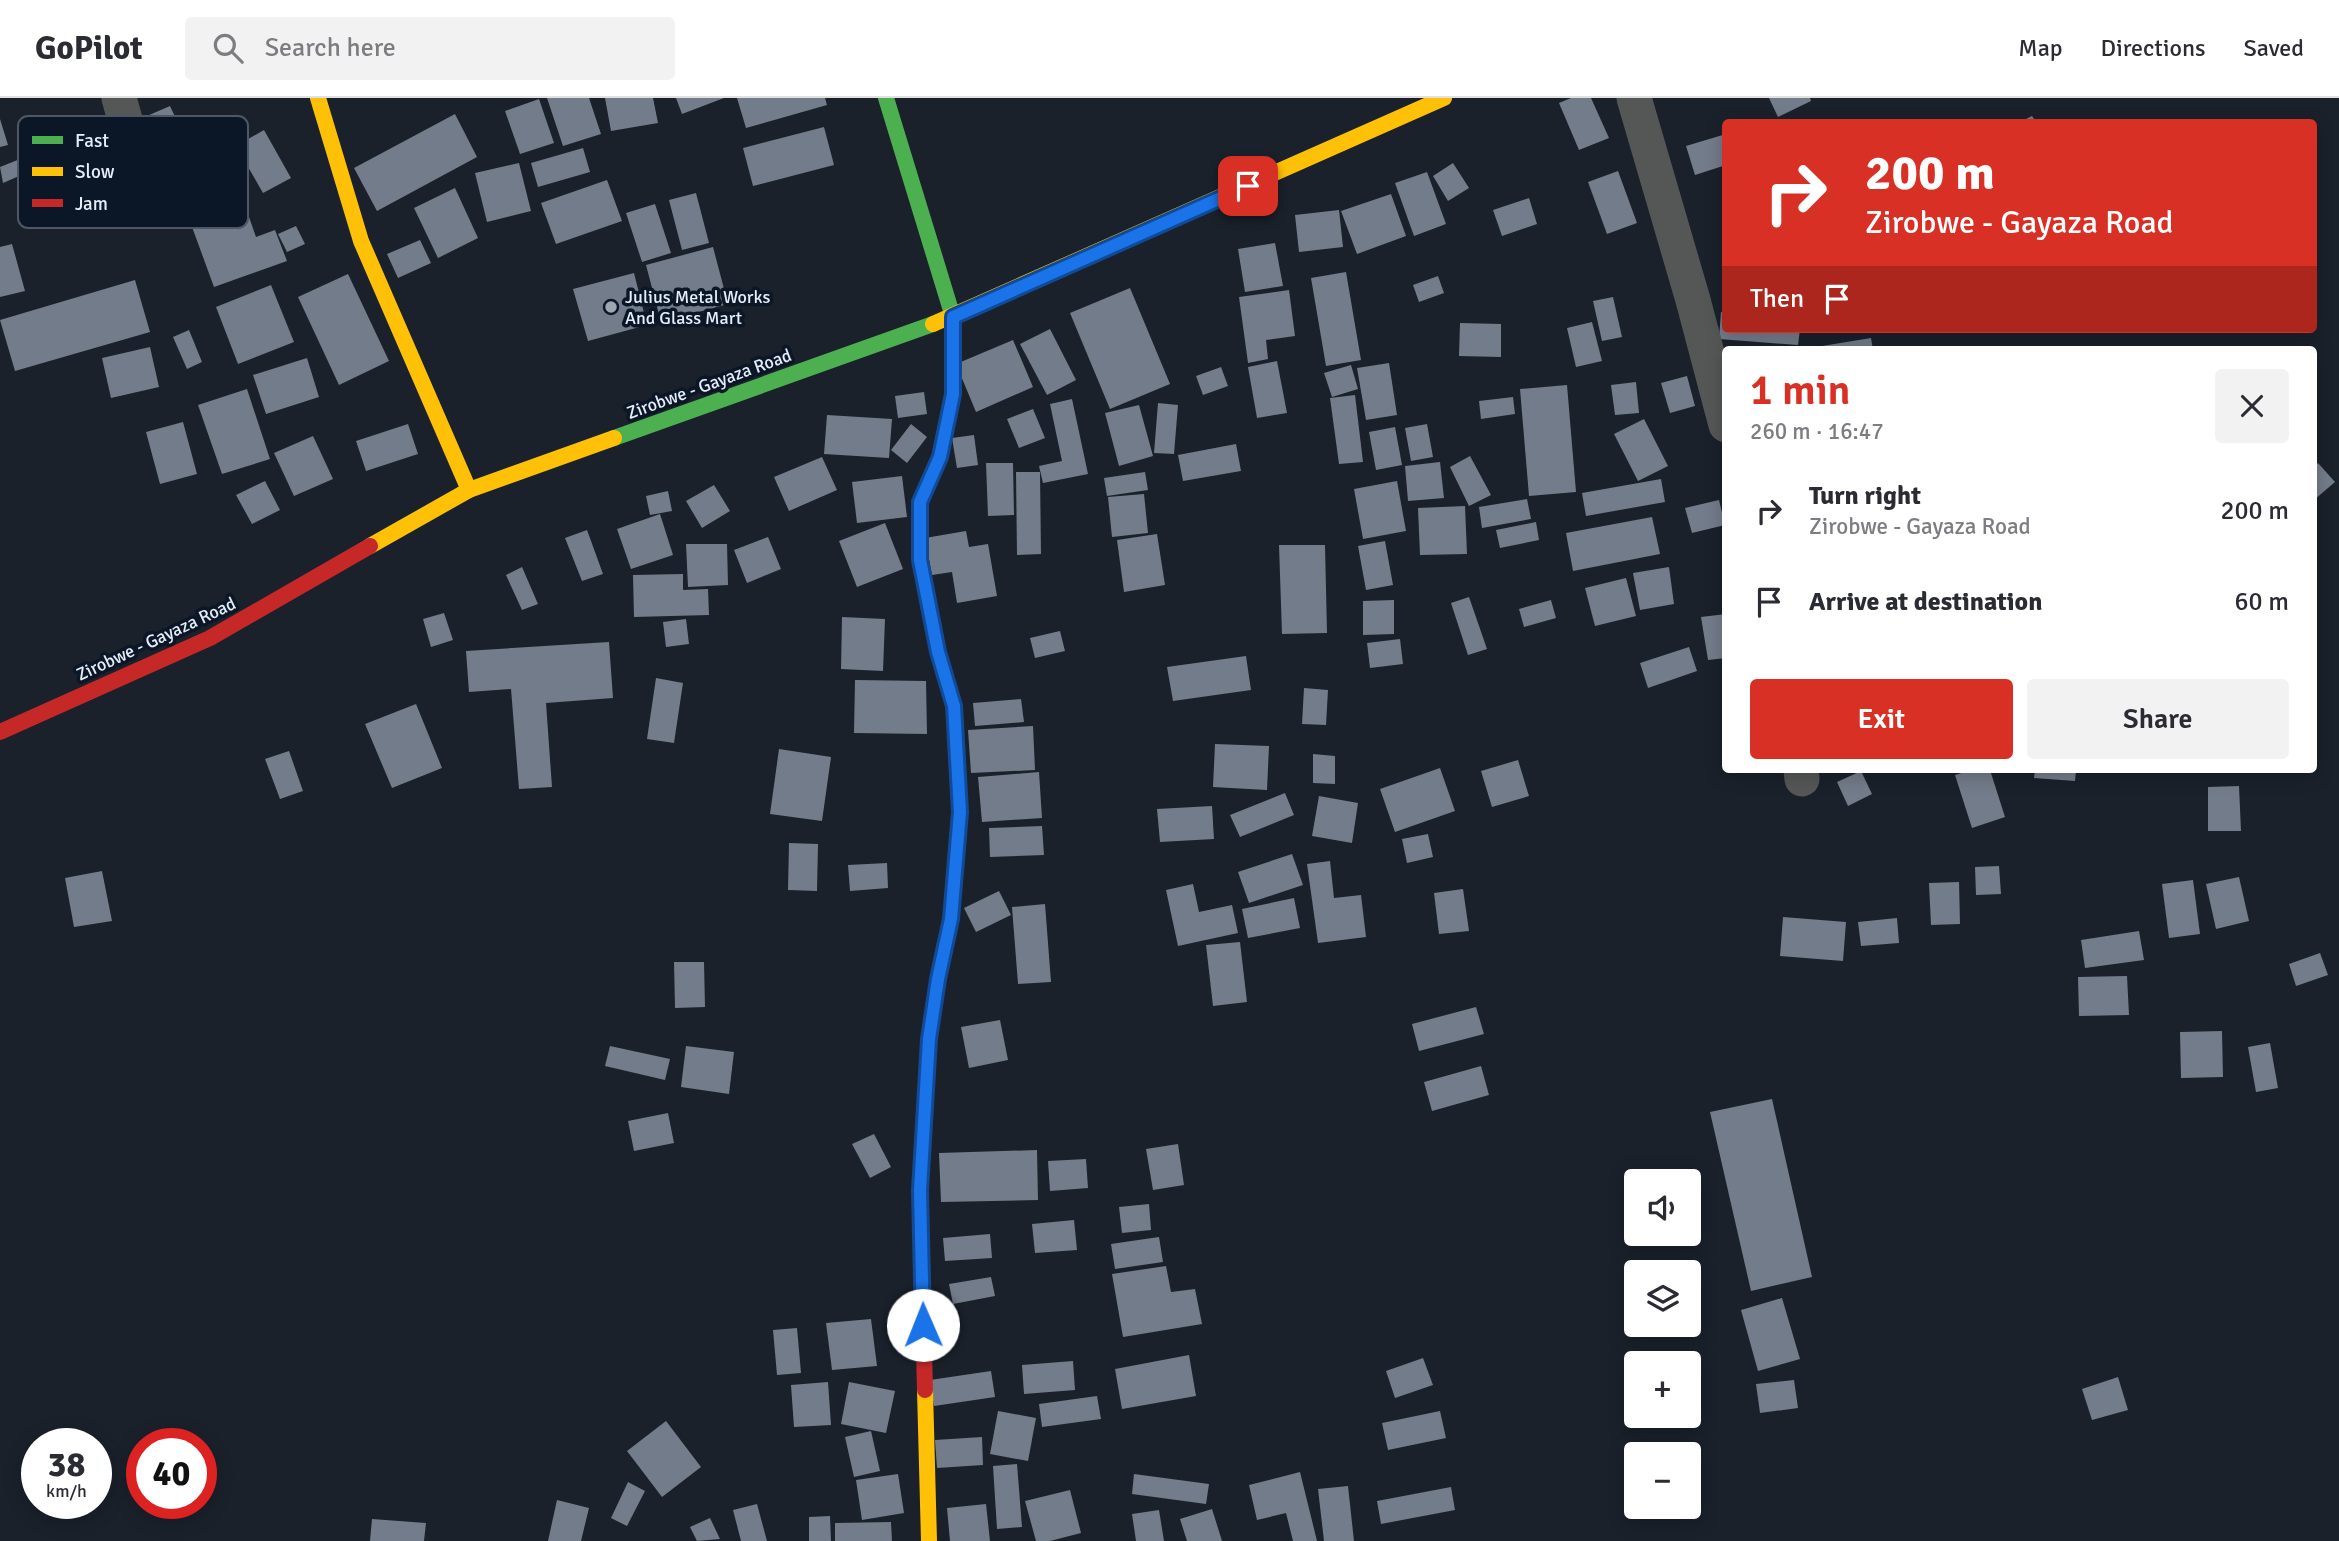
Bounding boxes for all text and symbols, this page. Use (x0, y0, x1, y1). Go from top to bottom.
search box (185, 17, 675, 80)
text: GoPilot (35, 28, 143, 69)
icon: search (209, 29, 247, 67)
text: Search here (265, 32, 396, 64)
text: Map (2018, 33, 2063, 63)
text: Directions (2101, 33, 2206, 63)
text: Saved (2244, 33, 2304, 63)
legend (18, 116, 248, 228)
text: Fast (75, 129, 109, 153)
text: 200 m (1865, 143, 1995, 203)
icon: right (1750, 147, 1841, 238)
pin (1218, 156, 1278, 216)
text: Slow (75, 160, 115, 184)
icon: arrive (1229, 167, 1267, 205)
text: Jam (75, 192, 108, 216)
text: Zirobwe - Gayaza Road (1865, 203, 2174, 242)
icon: arrive (1818, 280, 1856, 318)
text: Then (1750, 283, 1804, 315)
place label: Julius Metal Works And Glass Mart (625, 286, 770, 329)
marker: Julius Metal Works And Glass Mart (603, 299, 619, 315)
street label: Zirobwe - Gayaza Road (624, 344, 794, 424)
text: 1 min (1750, 365, 1851, 416)
button: close (2215, 369, 2289, 443)
text: 260 m · 16:47 (1750, 417, 1884, 446)
text: Turn right (1809, 480, 1921, 512)
icon: right (1750, 492, 1788, 530)
text: 200 m (2220, 495, 2289, 527)
text: Zirobwe - Gayaza Road (1809, 512, 2031, 541)
icon: arrive (1750, 583, 1788, 621)
text: Arrive at destination (1809, 586, 2042, 618)
text: 60 m (2234, 586, 2289, 618)
street label: Zirobwe - Gayaza Road (73, 592, 239, 686)
button: Exit (1750, 679, 2013, 759)
button: Share (2027, 679, 2289, 759)
map controls (1624, 1169, 1701, 1519)
button: sound (1624, 1169, 1701, 1246)
button: layers (1624, 1260, 1701, 1337)
position arrow (886, 1288, 960, 1362)
button: + (1624, 1351, 1701, 1428)
speed limit sign: 40 (126, 1428, 217, 1519)
button: − (1624, 1442, 1701, 1519)
text: 38 (48, 1443, 85, 1486)
text: km/h (46, 1480, 87, 1502)

